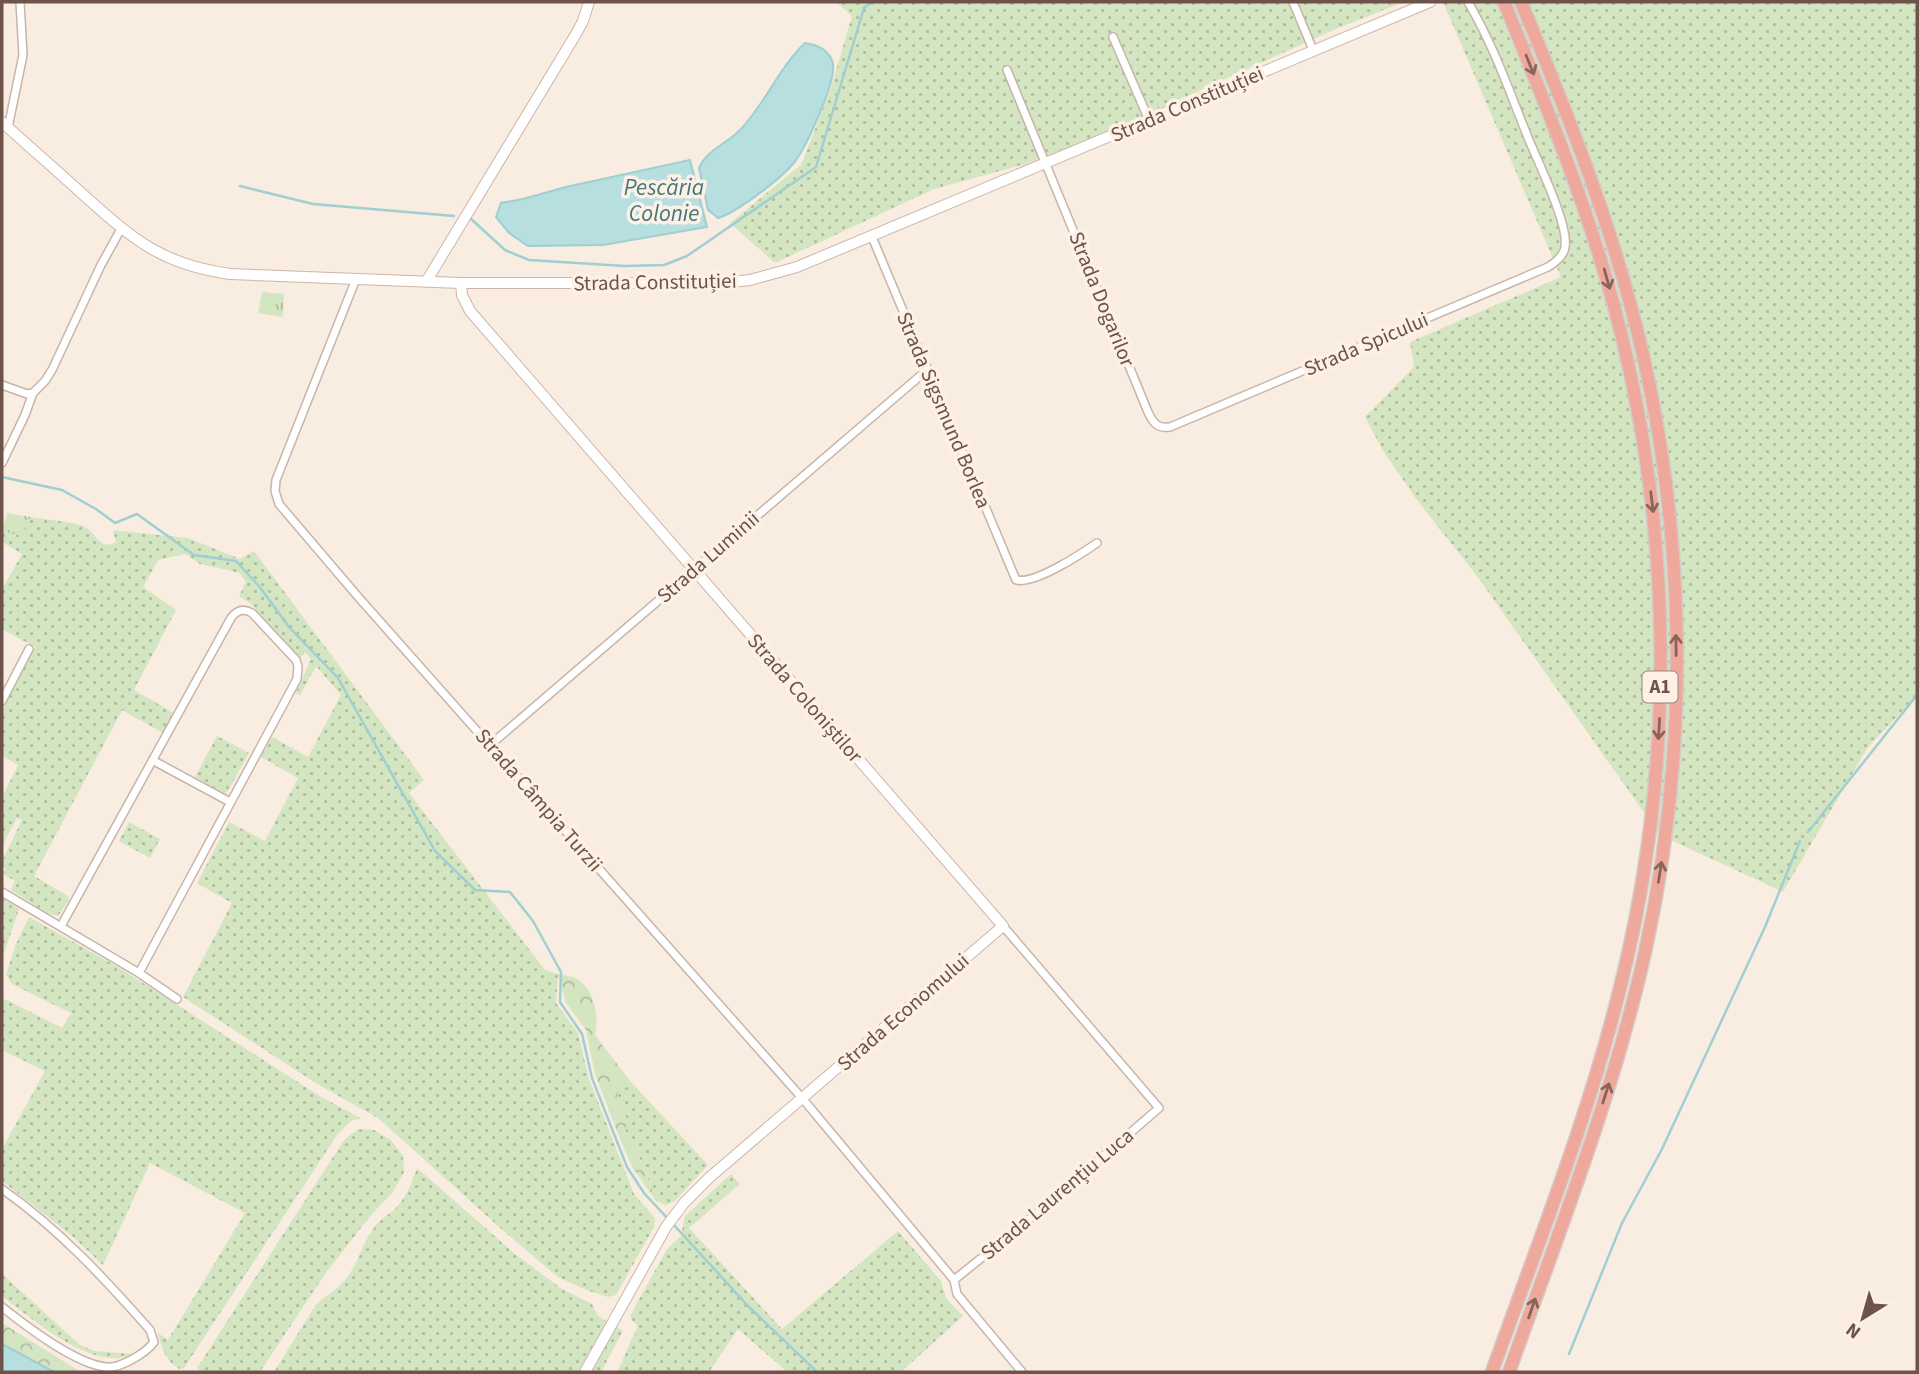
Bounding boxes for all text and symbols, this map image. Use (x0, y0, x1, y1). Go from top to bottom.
one-way arrow (1524, 53, 1537, 75)
street label: Strada Constituției (1106, 58, 1268, 150)
water label: Pescăria Colonie (624, 171, 704, 230)
street label: Strada Dogarilor (1061, 227, 1143, 372)
street label: Strada Constituției (573, 266, 737, 298)
one-way arrow (1601, 268, 1614, 290)
street label: Strada Spicului (1299, 304, 1433, 384)
street label: Strada Sigsmund Borlea (889, 307, 999, 513)
one-way arrow (1645, 490, 1658, 512)
street label: Strada Luminii (650, 504, 766, 610)
street label: Strada Coloniștilor (740, 627, 870, 770)
one-way arrow (1669, 634, 1683, 657)
road number: A1 (1642, 672, 1678, 702)
one-way arrow (1652, 717, 1665, 740)
street label: Strada Câmpia Turzii (468, 722, 610, 878)
one-way arrow (1654, 861, 1667, 884)
street label: Strada Economului (830, 946, 976, 1078)
one-way arrow (1601, 1082, 1614, 1104)
street label: Strada Laurențiu Luca (974, 1121, 1140, 1267)
north arrow (1828, 1283, 1898, 1353)
one-way arrow (1527, 1297, 1539, 1319)
text: N (1840, 1316, 1867, 1345)

